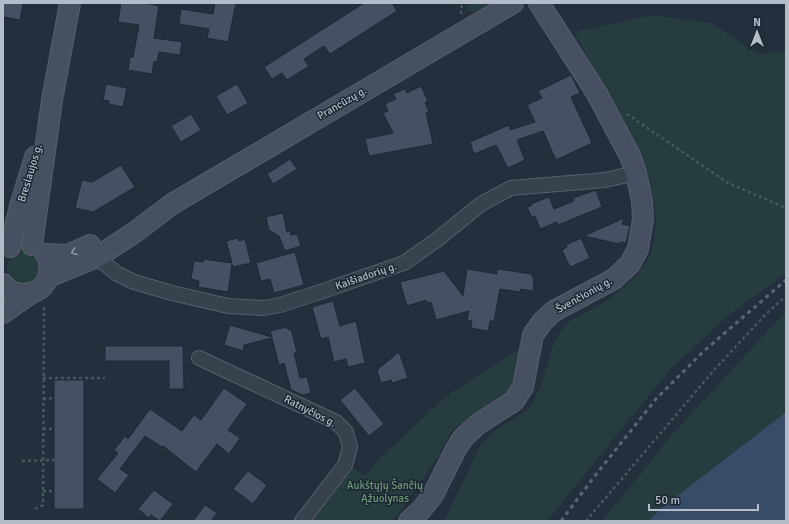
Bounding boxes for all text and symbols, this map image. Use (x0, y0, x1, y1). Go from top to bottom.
north arrow (737, 12, 777, 52)
text: N (753, 16, 761, 29)
street label: Prancūzų g. (315, 84, 369, 122)
street label: Breslaujos g. (15, 142, 45, 204)
one-way arrow (71, 247, 78, 255)
street label: Kaišiadorių g. (333, 259, 399, 293)
street label: Švenčionių g. (553, 273, 615, 316)
street label: Ratnyčios g. (282, 392, 338, 430)
park label: Aukštųjų Šančių Ąžuolynas (347, 478, 423, 505)
scale bar (649, 486, 758, 512)
text: 50 m (655, 493, 680, 508)

